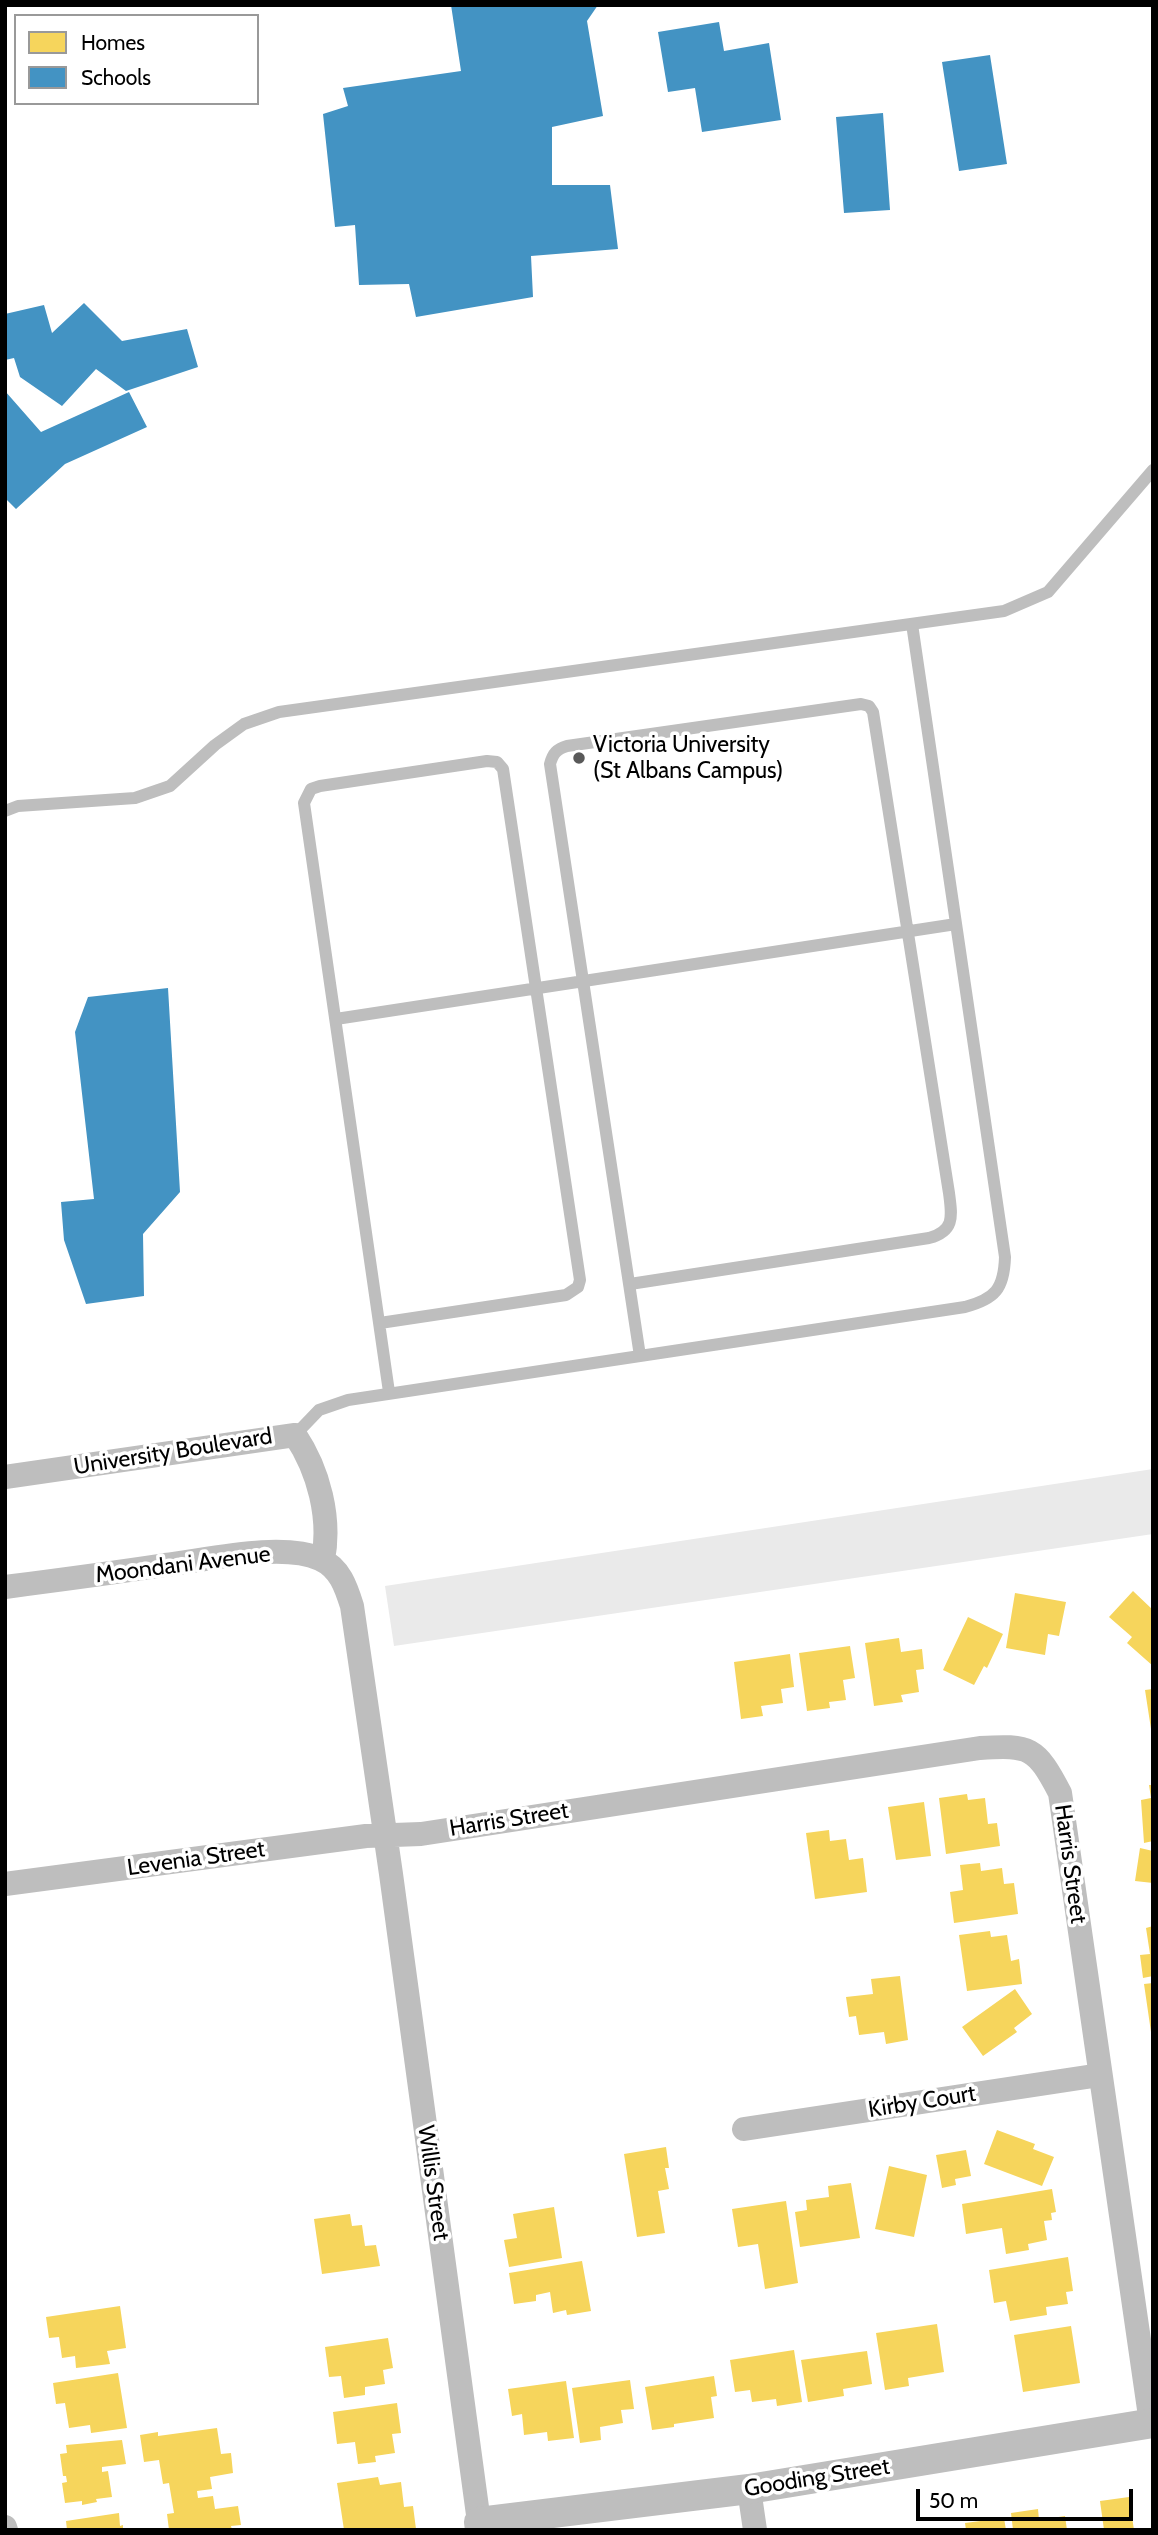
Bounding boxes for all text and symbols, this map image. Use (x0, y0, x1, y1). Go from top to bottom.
legend (14, 14, 259, 105)
text: Homes (81, 30, 145, 55)
text: Schools (81, 65, 151, 90)
place label: Victoria University (St Albans Campus) (593, 731, 783, 785)
marker: Victoria University (St Albans Campus) (571, 750, 587, 766)
street label: University Boulevard (72, 1423, 274, 1481)
street label: Moondani Avenue (94, 1541, 272, 1589)
street label: Harris Street (447, 1797, 571, 1843)
street label: Harris Street (1048, 1803, 1092, 1925)
street label: Levenia Street (125, 1836, 267, 1882)
street label: Kirby Court (866, 2080, 978, 2124)
street label: Willis Street (411, 2124, 455, 2242)
street label: Gooding Street (742, 2453, 892, 2503)
scale bar (920, 2476, 1137, 2520)
text: 50 m (929, 2488, 978, 2513)

